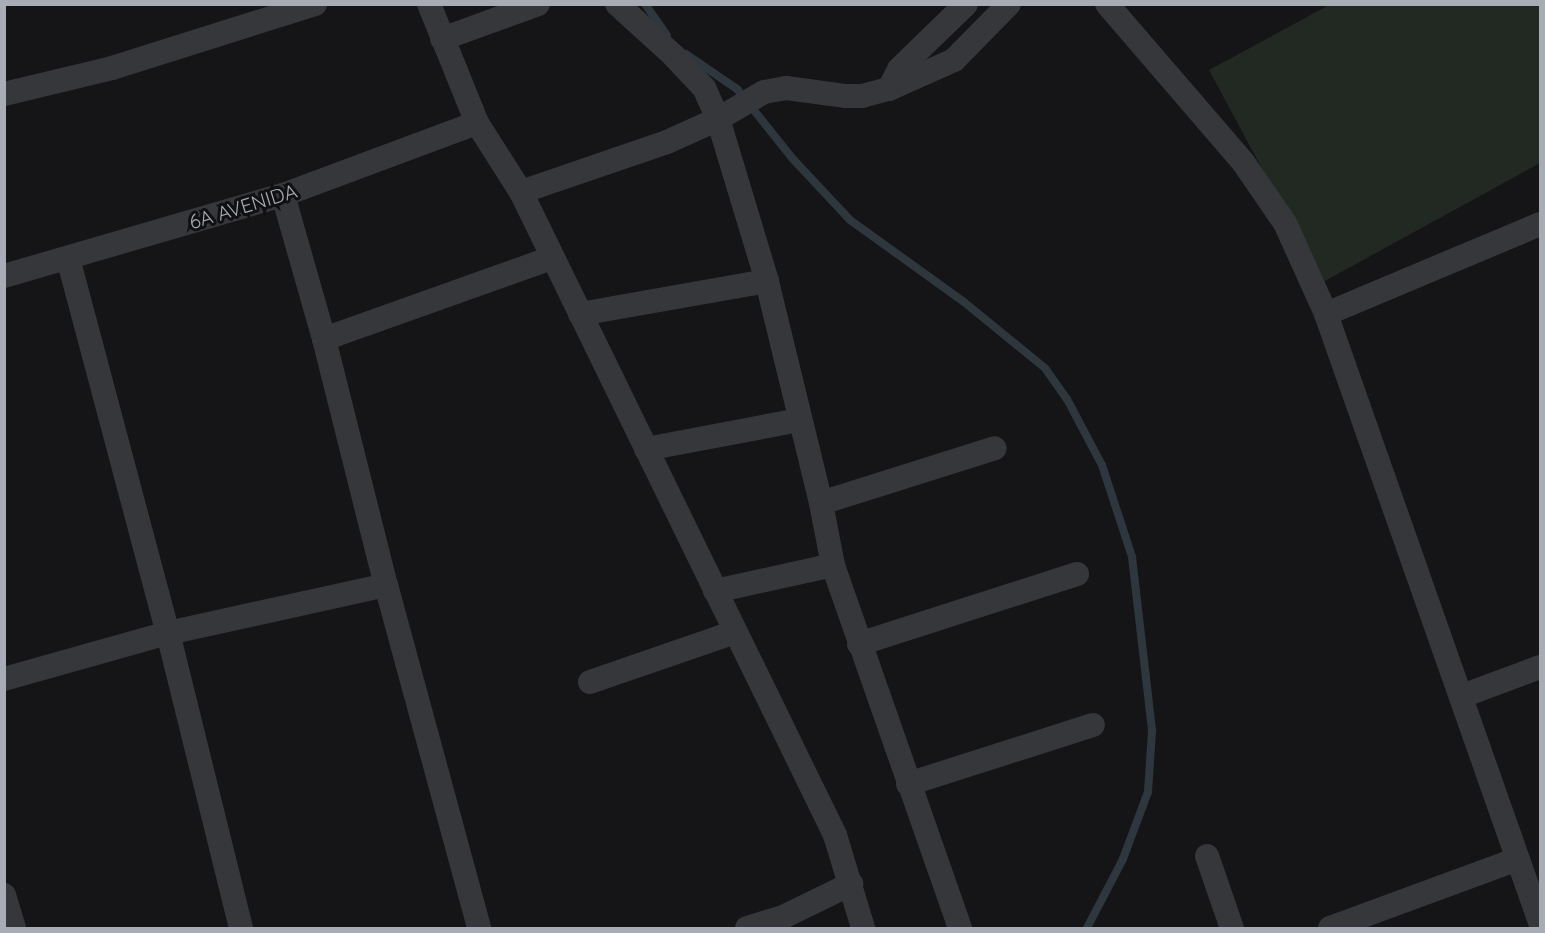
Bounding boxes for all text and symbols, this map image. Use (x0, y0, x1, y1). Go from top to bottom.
street label: 6A AVENIDA (186, 178, 300, 234)

